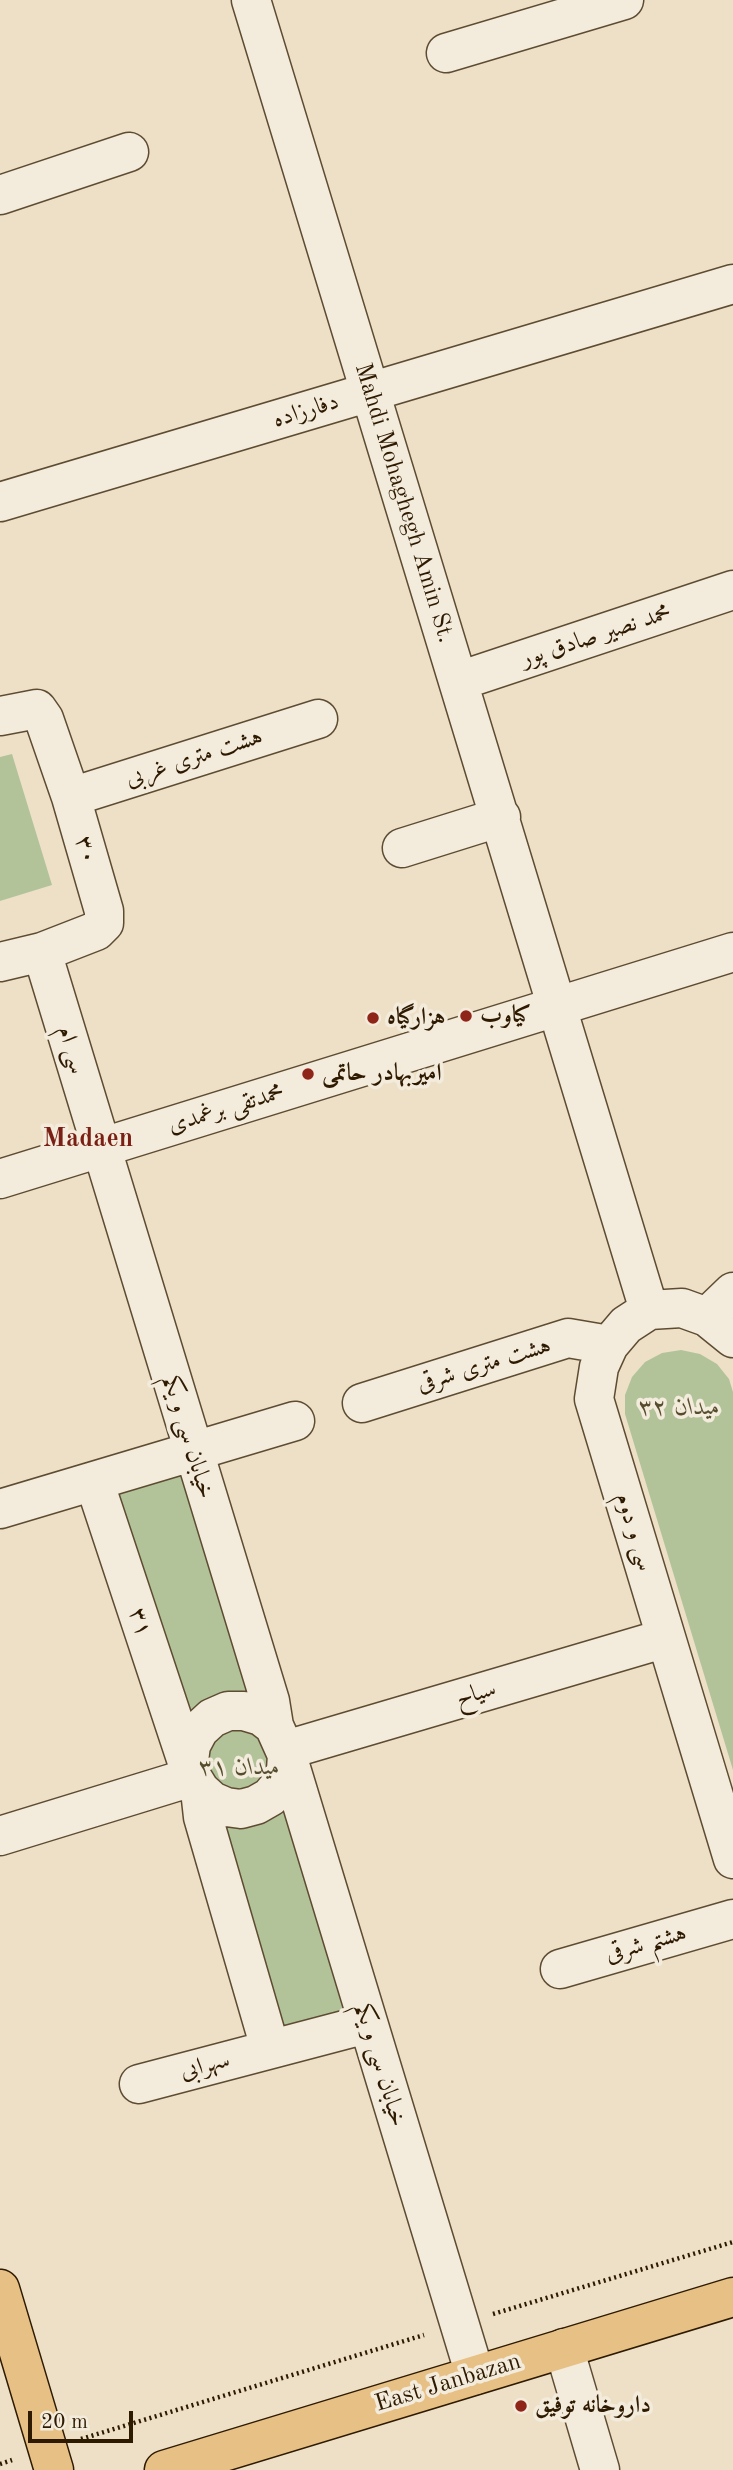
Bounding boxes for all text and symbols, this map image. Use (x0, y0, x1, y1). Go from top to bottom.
street label: Mahdi Mohaghegh Amin St. (348, 360, 460, 646)
street label: دفارزاده (270, 387, 342, 435)
street label: محمد نصیر صادق پور (517, 598, 675, 674)
street label: هشت متری غربی (122, 722, 266, 794)
street label: ۳۰ (68, 833, 104, 867)
place label: کیاوب (480, 1002, 531, 1030)
place label: هزارگیاه (387, 1004, 445, 1032)
marker: کیاوب (458, 1008, 474, 1024)
marker: هزارگیاه (365, 1010, 381, 1026)
street label: سی ام (50, 1023, 92, 1077)
place label: امیربهادر حاتمی (322, 1060, 442, 1088)
marker: امیربهادر حاتمی (300, 1066, 316, 1082)
street label: محمدتقی برغمدی (165, 1078, 287, 1140)
district label: Madaen (43, 1123, 133, 1155)
street label: هشت متری شرقی (414, 1331, 554, 1399)
street label: خیابان سی و یکم (156, 1372, 220, 1502)
park label: میدان ۳۲ (640, 1394, 720, 1422)
street label: سی و دوم (609, 1490, 659, 1574)
street label: ۳۱ (122, 1604, 158, 1640)
street label: سیاح (452, 1675, 500, 1713)
park label: میدان ۳۱ (200, 1754, 280, 1782)
street label: هشتم شرقی (602, 1919, 690, 1969)
street label: خیابان سی و یکم (348, 2000, 412, 2130)
street label: سهرابی (177, 2046, 233, 2086)
street label: East Janbazan (371, 2347, 525, 2419)
place label: داروخانه توفیق (535, 2392, 651, 2420)
scale bar (32, 2396, 136, 2440)
marker: داروخانه توفیق (513, 2398, 529, 2414)
text: 20 m (41, 2412, 88, 2433)

